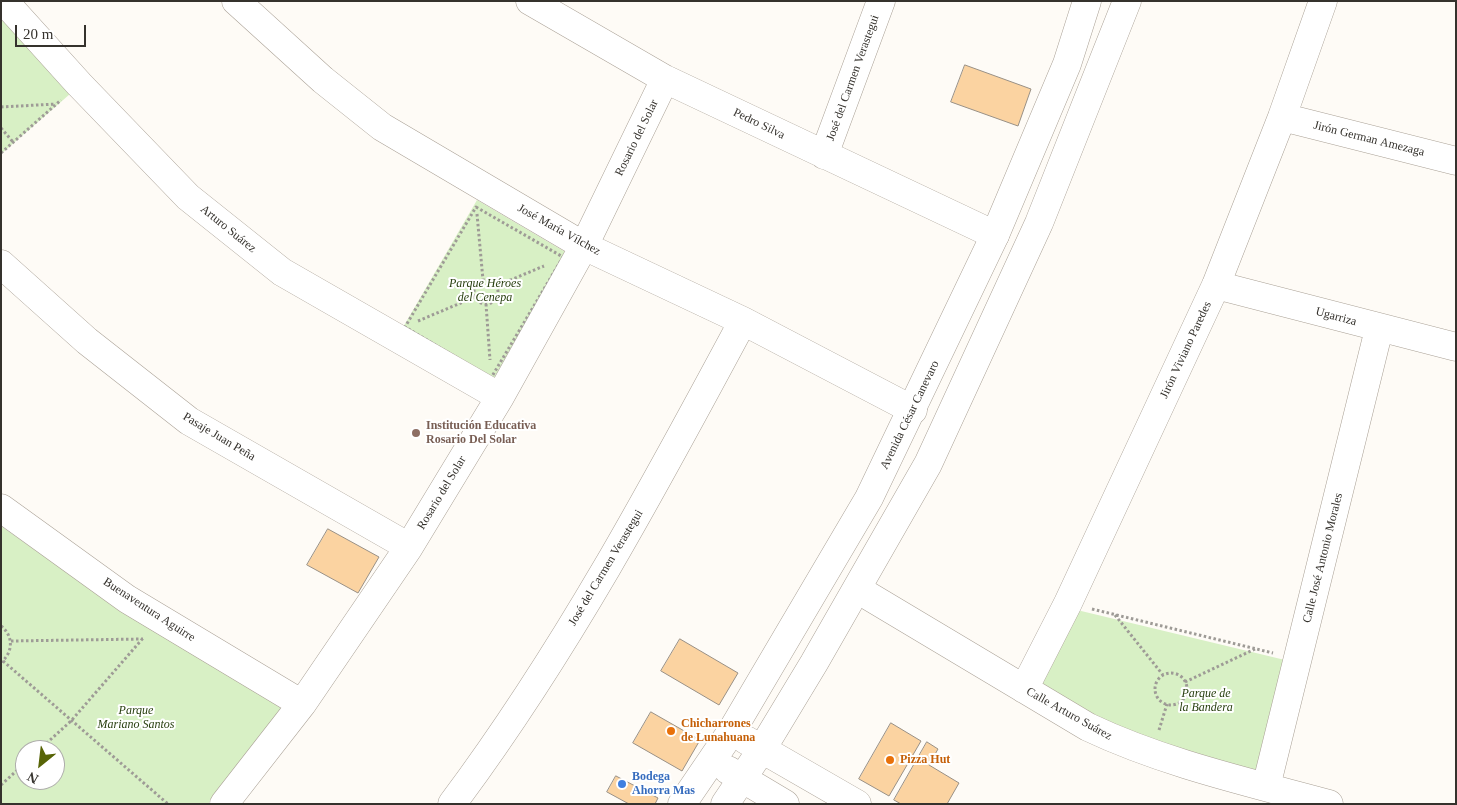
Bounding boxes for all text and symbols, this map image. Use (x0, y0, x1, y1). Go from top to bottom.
street label: José del Carmen Verastegui (823, 13, 883, 143)
scale bar (18, 15, 89, 47)
text: 20 m (23, 26, 53, 42)
street label: Rosario del Solar (612, 97, 662, 179)
street label: Pedro Silva (731, 105, 787, 143)
street label: Jirón German Amezaga (1312, 118, 1426, 160)
street label: José María Vílchez (515, 201, 603, 259)
street label: Arturo Suárez (197, 202, 259, 256)
park label: Parque Héroes del Cenepa (449, 277, 521, 305)
street label: Jirón Viviano Paredes (1157, 299, 1215, 401)
street label: Ugarriza (1314, 305, 1358, 329)
street label: Avenida César Canevaro (877, 358, 943, 472)
street label: Pasaje Juan Peña (180, 410, 258, 464)
place label: Institución Educativa Rosario Del Solar (426, 419, 536, 447)
marker: Institución Educativa Rosario Del Solar (410, 427, 422, 439)
street label: Rosario del Solar (414, 454, 470, 532)
street label: Calle José Antonio Morales (1300, 491, 1346, 625)
street label: José del Carmen Verastegui (566, 507, 646, 629)
street label: Buenaventura Aguirre (100, 575, 198, 645)
street label: Calle Arturo Suárez (1024, 684, 1114, 744)
park label: Parque de la Bandera (1179, 687, 1233, 715)
park label: Parque Mariano Santos (97, 704, 175, 732)
place label: Chicharrones de Lunahuana (681, 717, 755, 745)
marker: Chicharrones de Lunahuana (665, 725, 677, 737)
north arrow (15, 740, 65, 790)
place label: Pizza Hut (900, 753, 950, 767)
marker: Pizza Hut (884, 754, 896, 766)
text: N (25, 769, 41, 787)
place label: Bodega Ahorra Mas (632, 770, 695, 798)
marker: Bodega Ahorra Mas (616, 778, 628, 790)

